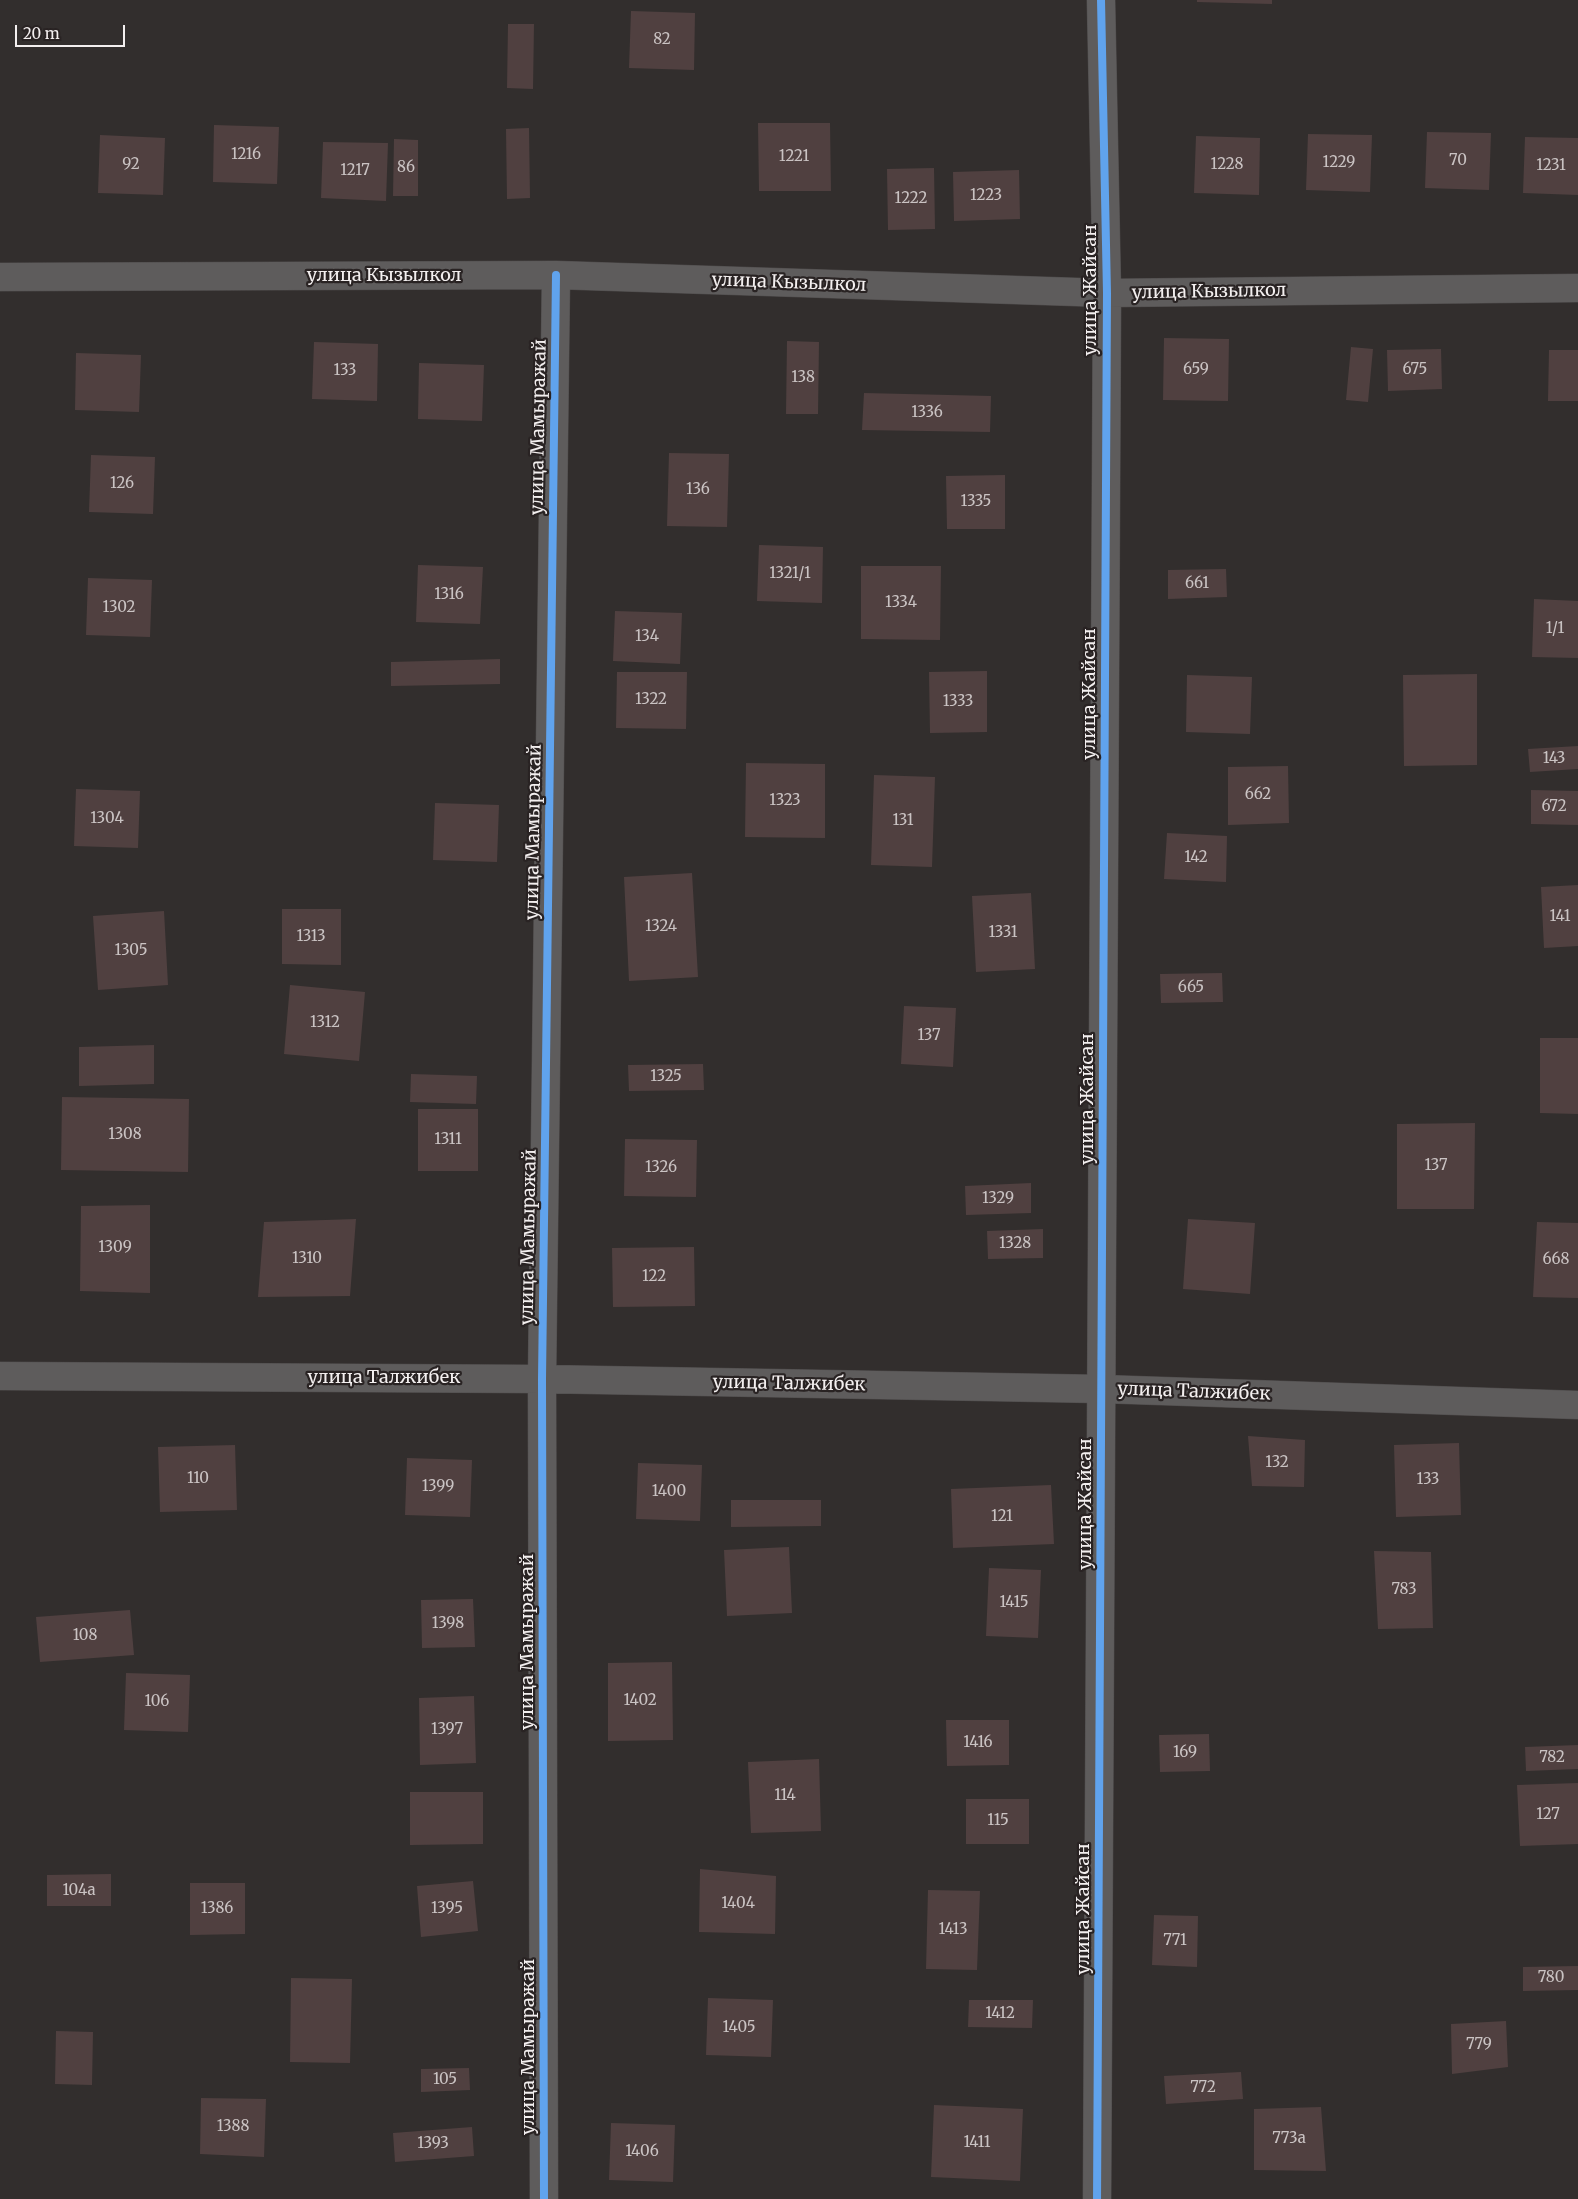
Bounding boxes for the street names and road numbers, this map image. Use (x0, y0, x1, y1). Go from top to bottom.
street label: улица Жайсан (1080, 224, 1102, 356)
street label: улица Кызылкол (307, 265, 461, 287)
street label: улица Кызылкол (711, 270, 867, 296)
street label: улица Кызылкол (1131, 280, 1287, 304)
street label: улица Мамыражай (527, 339, 551, 515)
street label: улица Жайсан (1079, 628, 1101, 760)
street label: улица Мамыражай (522, 744, 546, 920)
street label: улица Жайсан (1077, 1033, 1099, 1165)
street label: улица Мамыражай (517, 1149, 541, 1325)
street label: улица Талжибек (308, 1367, 460, 1389)
street label: улица Талжибек (712, 1372, 866, 1396)
street label: улица Талжибек (1117, 1379, 1271, 1405)
street label: улица Жайсан (1075, 1438, 1097, 1570)
street label: улица Мамыражай (517, 1554, 539, 1730)
street label: улица Жайсан (1073, 1843, 1095, 1975)
street label: улица Мамыражай (518, 1959, 540, 2135)

